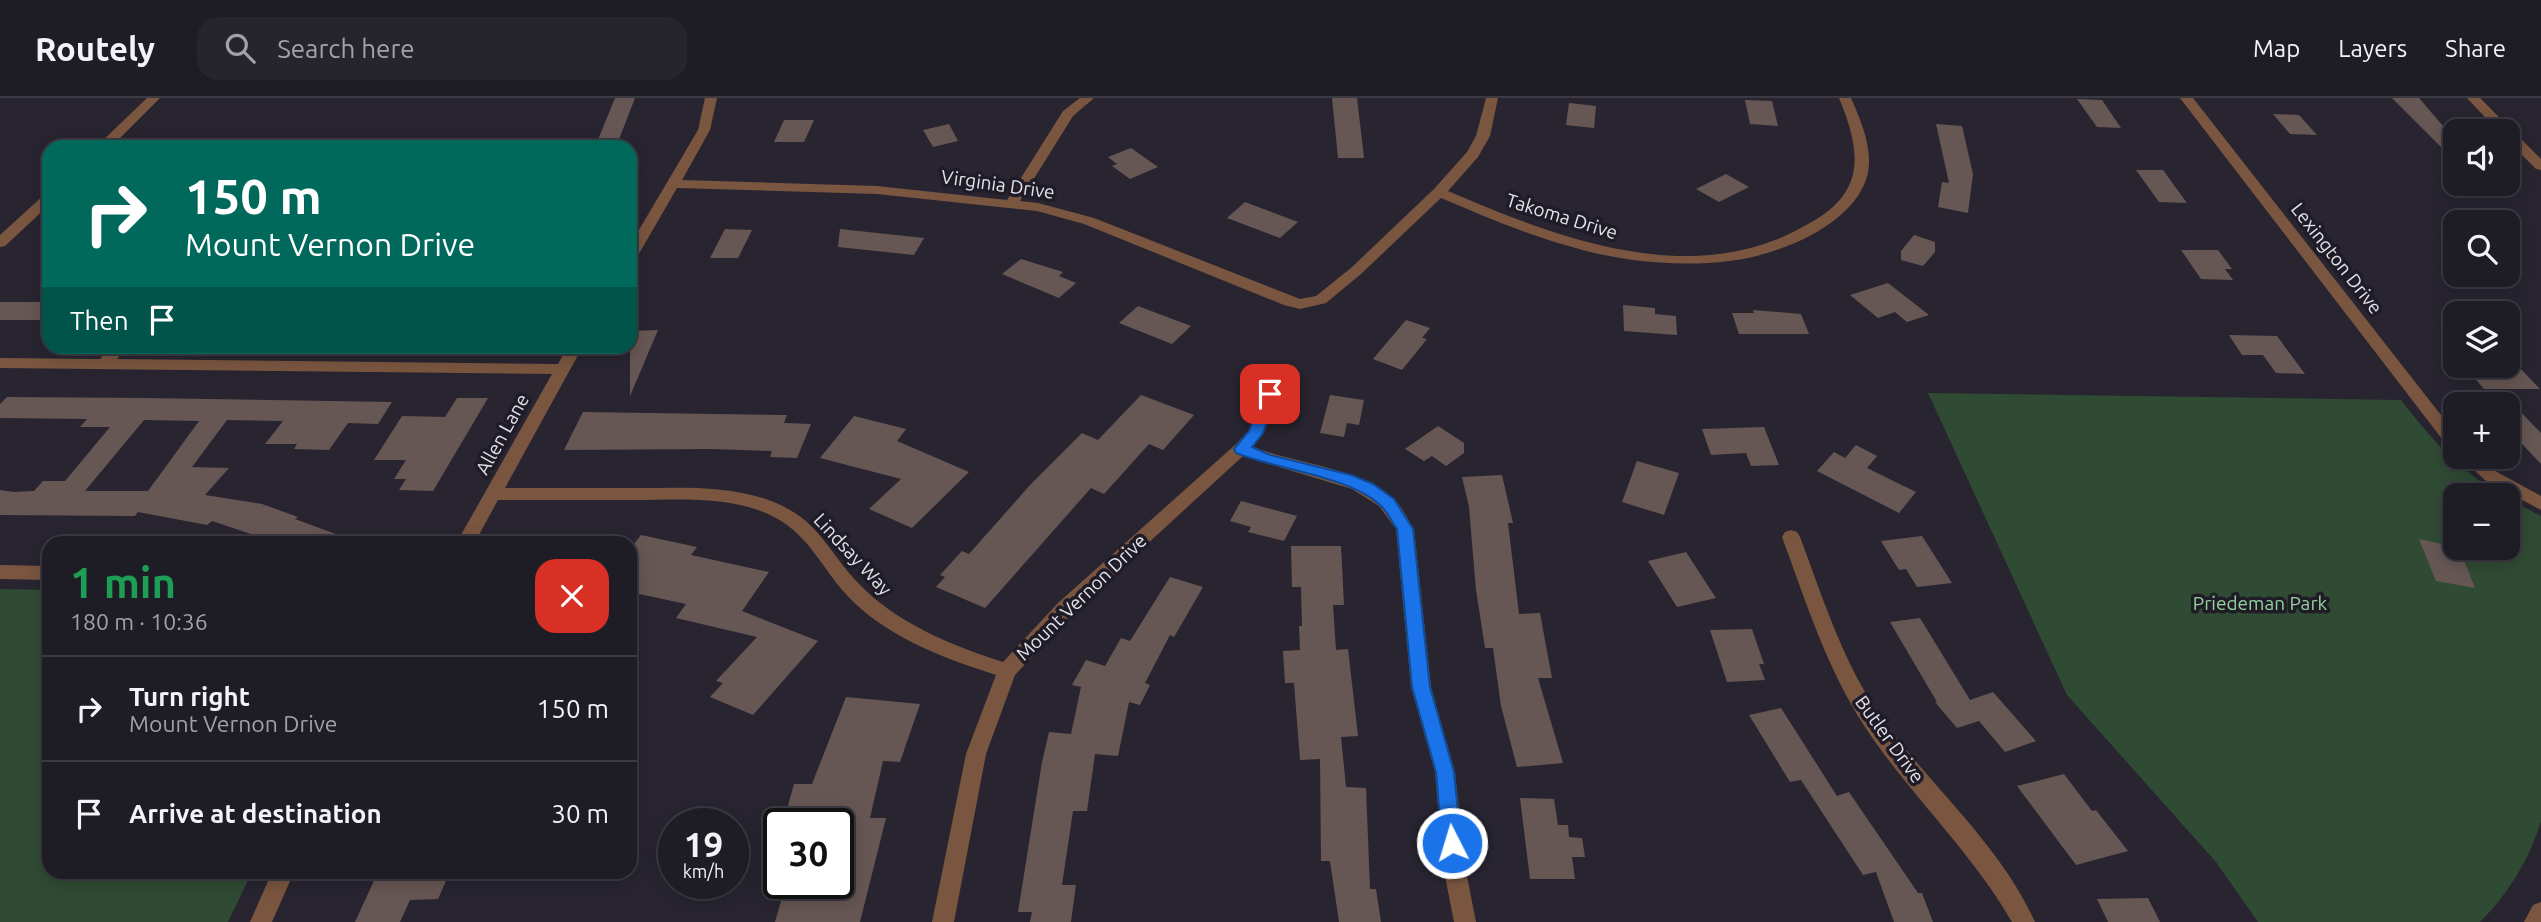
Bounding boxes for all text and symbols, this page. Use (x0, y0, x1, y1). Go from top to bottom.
search box (197, 17, 687, 80)
icon: search (221, 29, 259, 67)
text: Routely (35, 30, 155, 67)
text: Search here (277, 34, 415, 63)
text: Map (2253, 35, 2300, 62)
text: Layers (2338, 35, 2407, 62)
text: Share (2445, 35, 2506, 62)
map controls (2443, 119, 2520, 560)
button: sound (2443, 119, 2520, 196)
street label: Virginia Drive (940, 165, 1056, 203)
icon: right (70, 168, 161, 259)
text: 150 m (185, 168, 322, 223)
street label: Takoma Drive (1504, 189, 1620, 243)
street label: Lexington Drive (2287, 198, 2387, 318)
button: search (2443, 210, 2520, 287)
text: Mount Vernon Drive (185, 226, 475, 262)
icon: arrive (143, 301, 181, 339)
button: layers (2443, 301, 2520, 378)
text: Then (70, 306, 129, 335)
pin (1240, 364, 1300, 424)
icon: arrive (1251, 375, 1289, 413)
street label: Allen Lane (471, 390, 533, 478)
button: + (2443, 392, 2520, 469)
button: − (2443, 483, 2520, 560)
street label: Lindsay Way (810, 509, 896, 599)
street label: Mount Vernon Drive (1011, 529, 1151, 665)
text: 1 min (70, 559, 176, 606)
button: close (535, 559, 609, 633)
park label: Priedeman Park (2193, 592, 2328, 614)
text: 180 m · 10:36 (70, 609, 208, 634)
text: Turn right (129, 682, 250, 711)
icon: right (70, 690, 108, 728)
street label: Butler Drive (1851, 691, 1929, 787)
text: 150 m (537, 694, 609, 723)
text: Mount Vernon Drive (129, 711, 338, 736)
icon: arrive (70, 795, 108, 833)
text: Arrive at destination (129, 799, 382, 828)
text: 30 m (551, 799, 609, 828)
position arrow (1415, 806, 1489, 880)
speed limit sign: 30 (763, 808, 854, 899)
text: 19 (684, 824, 723, 864)
text: km/h (683, 861, 724, 881)

